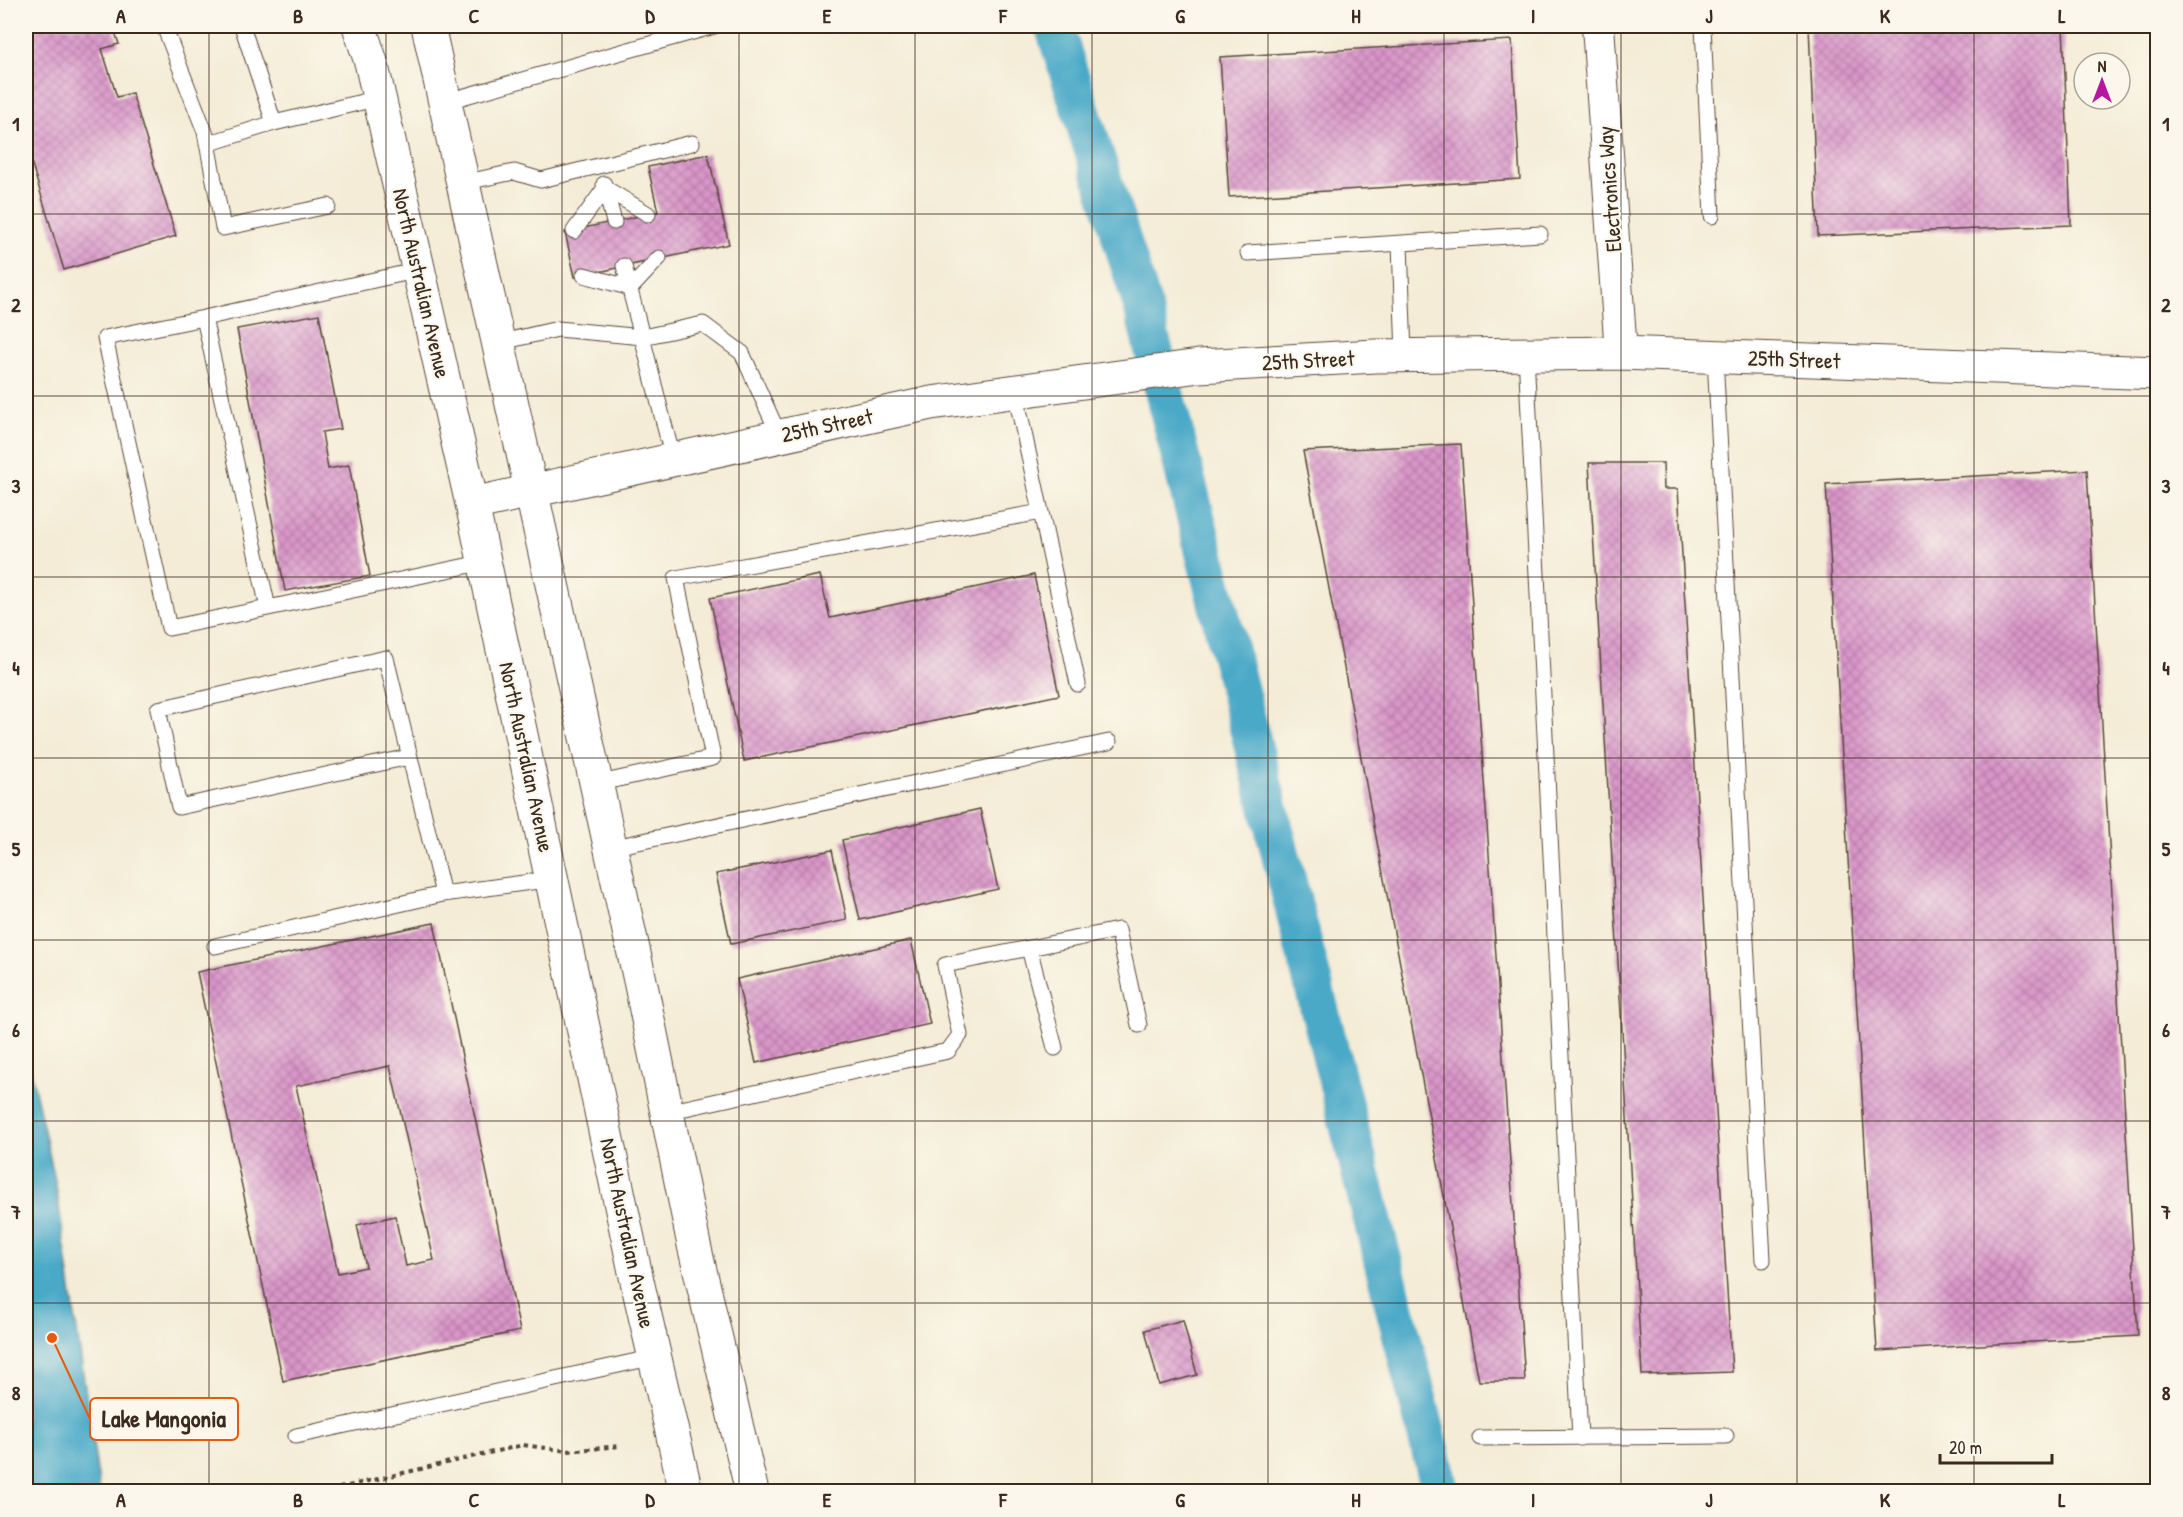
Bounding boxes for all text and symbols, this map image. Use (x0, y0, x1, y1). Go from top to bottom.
text: A (116, 2, 126, 29)
text: B (293, 2, 303, 29)
text: C (469, 2, 480, 29)
text: D (645, 2, 655, 29)
text: E (823, 2, 832, 29)
text: F (998, 2, 1008, 29)
text: G (1175, 2, 1185, 29)
text: H (1351, 2, 1361, 29)
text: I (1531, 2, 1535, 29)
text: J (1705, 2, 1713, 29)
text: K (1880, 2, 1891, 29)
text: L (2058, 2, 2066, 29)
north arrow (2072, 51, 2132, 111)
text: N (2098, 55, 2107, 77)
text: 1 (12, 110, 20, 137)
text: 1 (2162, 110, 2170, 137)
street label: Electronics Way (1590, 125, 1628, 253)
street label: North Australian Avenue (386, 185, 458, 381)
text: 2 (11, 291, 21, 318)
text: 2 (2161, 291, 2171, 318)
street label: 25th Street (1747, 342, 1841, 376)
street label: 25th Street (1261, 343, 1355, 377)
street label: 25th Street (779, 401, 876, 449)
text: 3 (12, 472, 21, 499)
text: 3 (2162, 472, 2171, 499)
text: 4 (12, 654, 20, 681)
text: 4 (2162, 654, 2170, 681)
street label: North Australian Avenue (492, 659, 562, 855)
text: 5 (12, 835, 21, 862)
text: 5 (2162, 835, 2171, 862)
text: 6 (12, 1016, 20, 1043)
text: 6 (2162, 1016, 2170, 1043)
street label: North Australian Avenue (593, 1135, 663, 1331)
text: 7 (10, 1198, 21, 1225)
text: 7 (2160, 1198, 2171, 1225)
text: 8 (12, 1379, 21, 1406)
text: 8 (2162, 1379, 2171, 1406)
callout: Lake Mangonia (90, 1398, 238, 1440)
text: Lake Mangonia (102, 1402, 227, 1435)
scale bar (1940, 1427, 2052, 1465)
text: 20 m (1949, 1435, 1982, 1460)
text: A (116, 1486, 126, 1513)
text: B (293, 1486, 303, 1513)
text: C (469, 1486, 480, 1513)
text: D (645, 1486, 655, 1513)
text: E (823, 1486, 832, 1513)
text: F (998, 1486, 1008, 1513)
text: G (1175, 1486, 1185, 1513)
text: H (1351, 1486, 1361, 1513)
text: I (1531, 1486, 1535, 1513)
text: J (1705, 1486, 1713, 1513)
text: K (1880, 1486, 1891, 1513)
text: L (2058, 1486, 2066, 1513)

